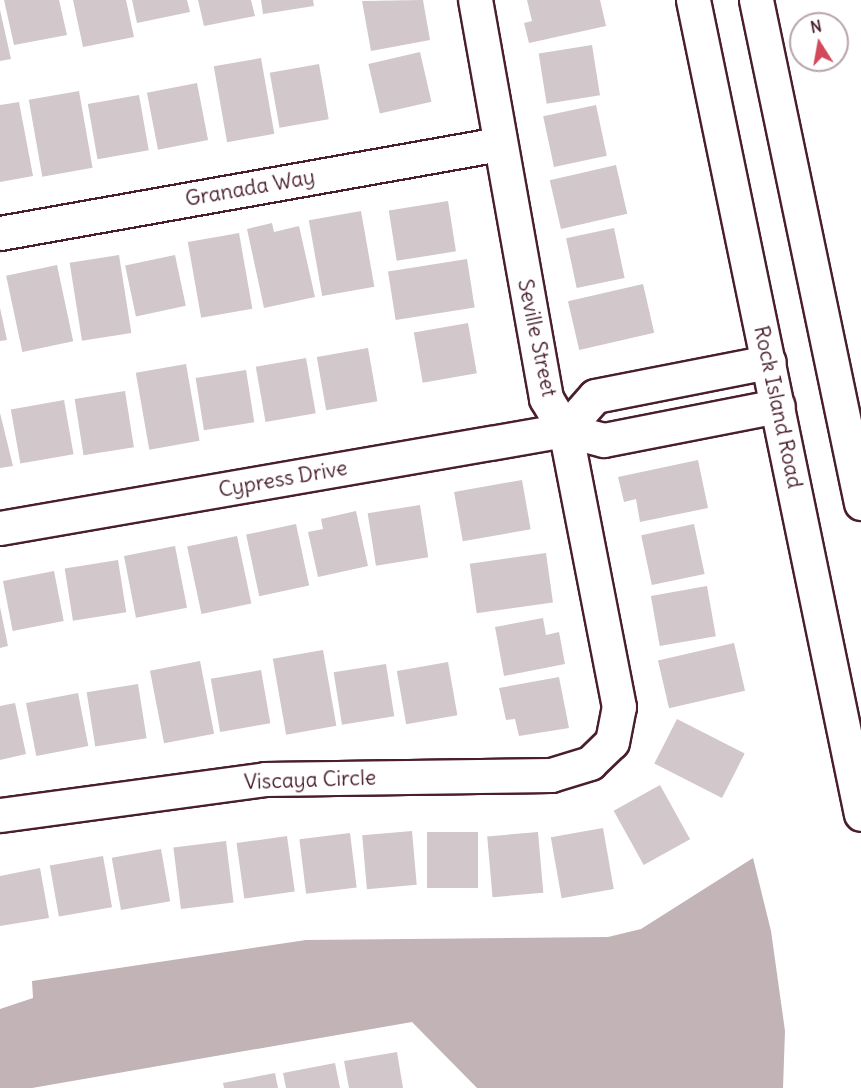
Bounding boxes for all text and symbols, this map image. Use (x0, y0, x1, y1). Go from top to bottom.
north arrow (789, 12, 849, 72)
text: N (809, 15, 823, 37)
street label: Granada Way (183, 164, 317, 212)
street label: Seville Street (512, 277, 562, 399)
street label: Rock Island Road (748, 323, 808, 491)
street label: Cypress Drive (217, 455, 349, 503)
street label: Viscaya Circle (243, 765, 377, 795)

